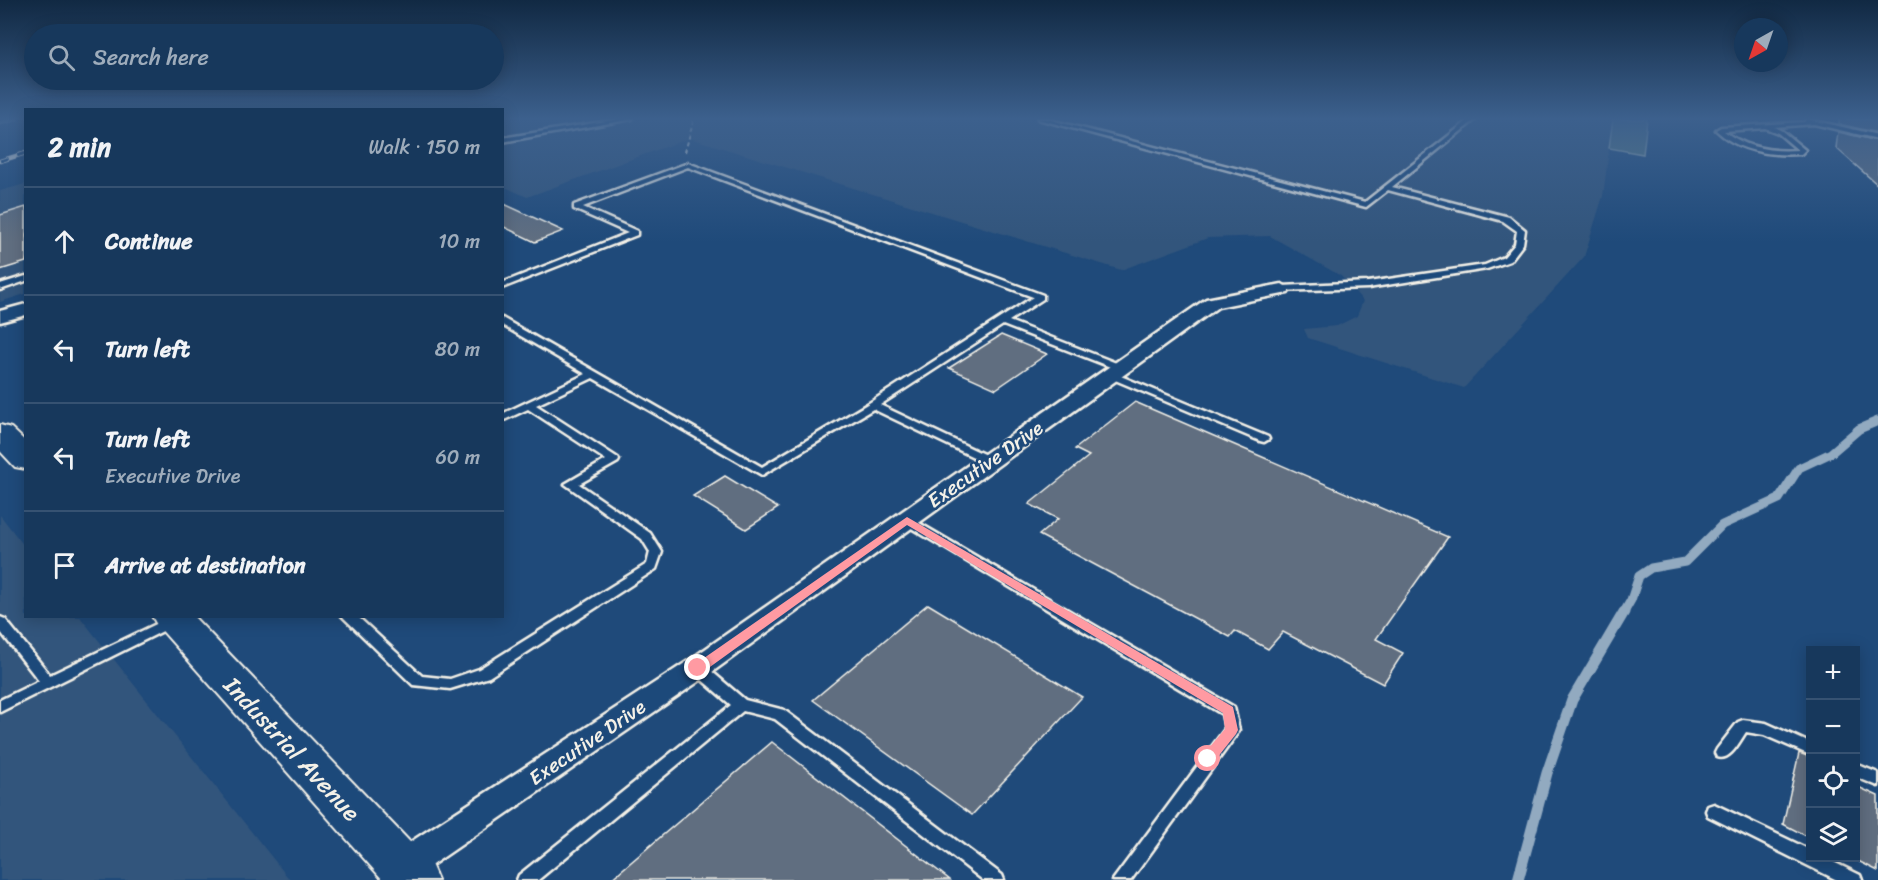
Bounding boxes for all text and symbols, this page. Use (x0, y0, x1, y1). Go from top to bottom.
north arrow (1734, 18, 1788, 72)
search box (24, 24, 504, 90)
text: Search here (93, 38, 209, 77)
icon: search (45, 41, 78, 74)
text: 2 min (48, 124, 111, 170)
text: Walk · 150 m (368, 130, 480, 165)
text: Continue (105, 222, 193, 261)
text: 10 m (438, 224, 480, 259)
icon: ahead (48, 225, 81, 258)
text: Turn left (105, 330, 190, 369)
text: 80 m (435, 332, 480, 367)
icon: left (48, 333, 81, 366)
street label: Executive Drive (920, 411, 1051, 518)
text: Turn left (105, 420, 190, 459)
text: 60 m (435, 440, 480, 475)
icon: left (48, 441, 81, 474)
text: Executive Drive (105, 459, 240, 494)
text: Arrive at destination (105, 546, 306, 585)
icon: arrive (48, 549, 81, 582)
map controls (1806, 646, 1860, 862)
button: + (1806, 646, 1860, 700)
route end (684, 654, 710, 680)
street label: Industrial Avenue (212, 666, 371, 832)
street label: Executive Drive (521, 690, 653, 795)
button: − (1806, 700, 1860, 754)
route start (1194, 745, 1220, 771)
button: locate (1806, 754, 1860, 808)
button: layers (1806, 808, 1860, 862)

